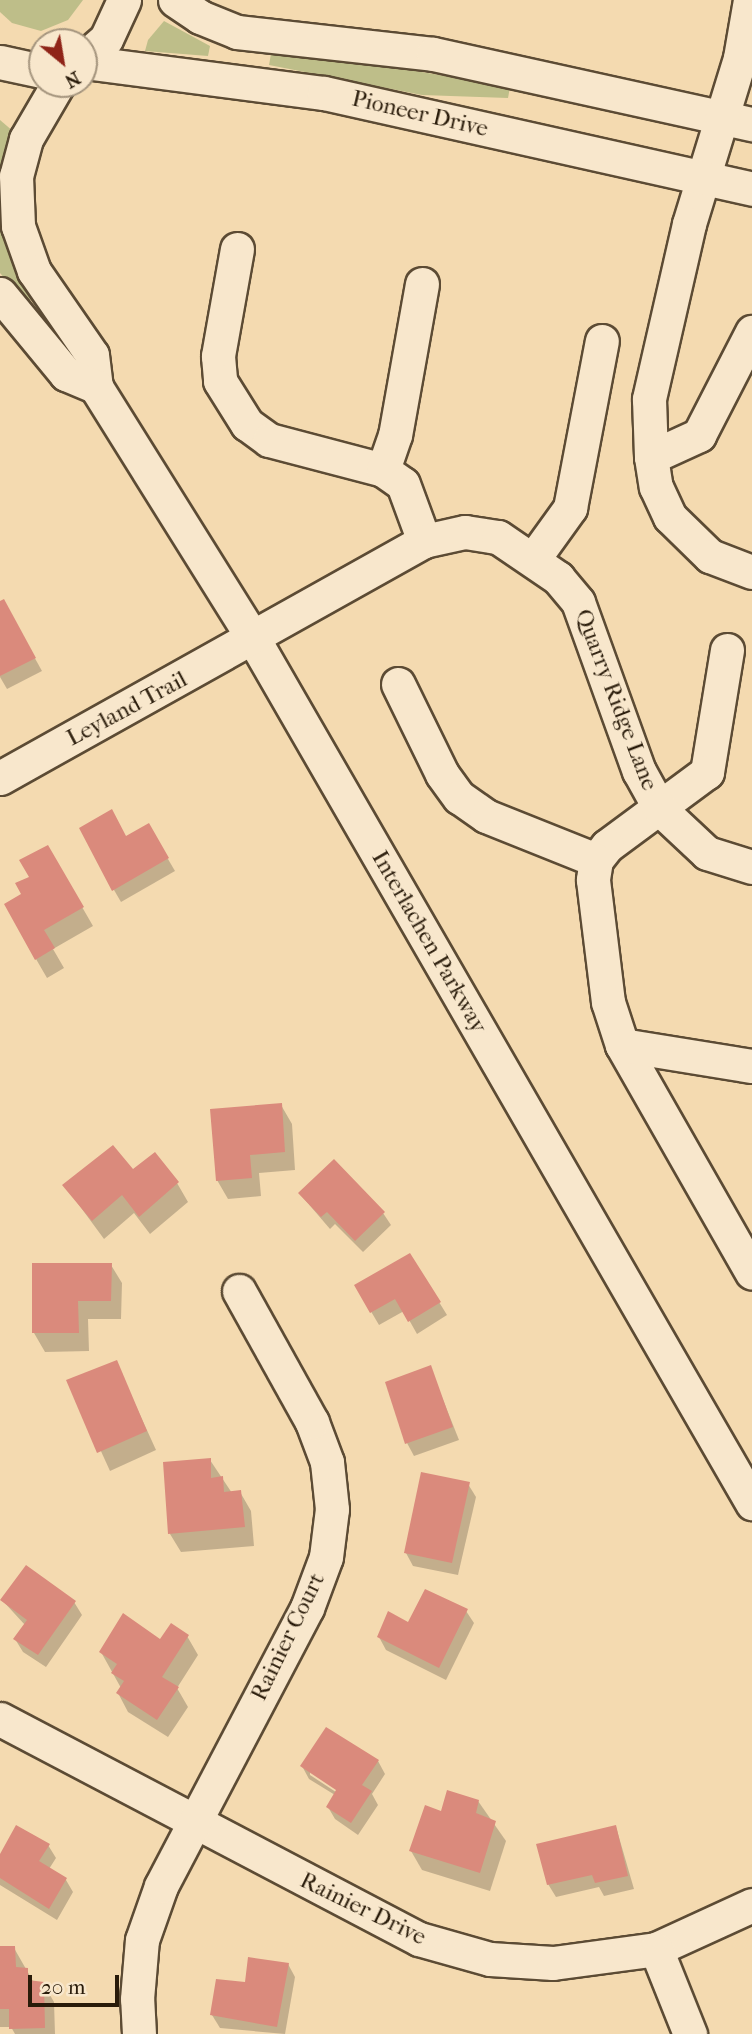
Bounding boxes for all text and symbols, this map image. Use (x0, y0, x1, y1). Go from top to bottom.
north arrow (28, 28, 98, 98)
text: N (61, 66, 84, 93)
street label: Pioneer Drive (349, 85, 491, 143)
street label: Quarry Ridge Lane (569, 606, 663, 794)
street label: Leyland Trail (62, 666, 192, 752)
street label: Interlachen Parkway (366, 846, 492, 1038)
street label: Rainier Court (245, 1569, 331, 1705)
street label: Rainier Drive (296, 1867, 430, 1951)
scale bar (32, 1960, 122, 2004)
text: 20 m (41, 1975, 85, 1999)

